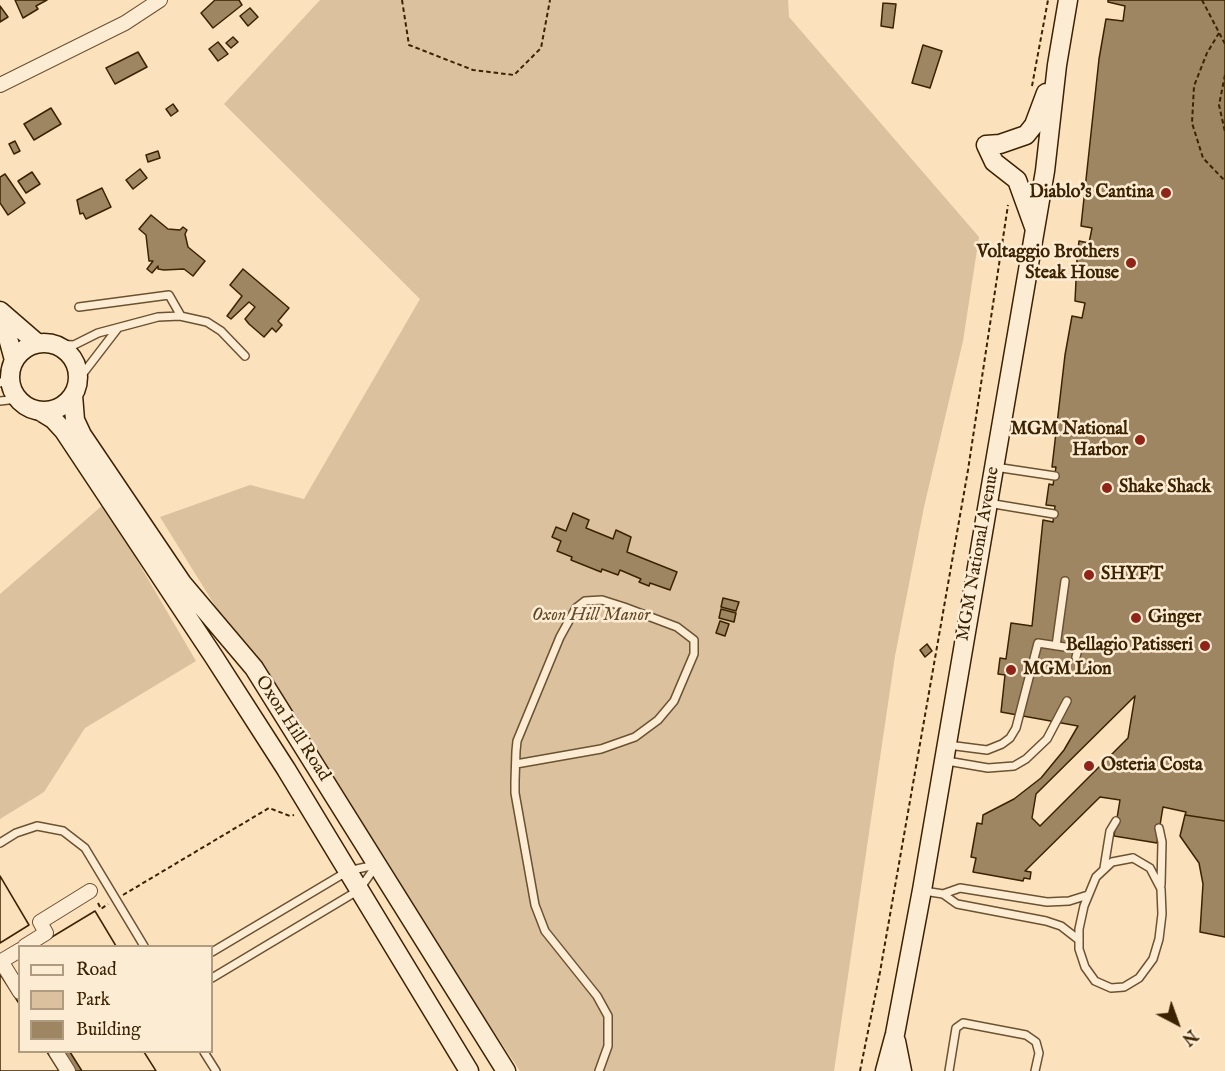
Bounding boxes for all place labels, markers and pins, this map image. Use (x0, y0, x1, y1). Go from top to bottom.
place label: Diablo's Cantina (1029, 182, 1154, 204)
marker: Diablo's Cantina (1159, 186, 1173, 200)
place label: Voltaggio Brothers Steak House (977, 242, 1119, 284)
marker: Voltaggio Brothers Steak House (1124, 256, 1138, 270)
place label: MGM National Harbor (1010, 419, 1128, 462)
marker: MGM National Harbor (1133, 433, 1147, 447)
place label: Shake Shack (1119, 477, 1211, 499)
marker: Shake Shack (1100, 481, 1114, 495)
place label: SHYFT (1101, 564, 1163, 586)
marker: SHYFT (1082, 568, 1096, 582)
place label: Ginger (1148, 607, 1201, 629)
marker: Ginger (1129, 611, 1143, 625)
place label: Bellagio Patisseri (1066, 635, 1193, 657)
marker: Bellagio Patisseri (1198, 639, 1212, 653)
place label: MGM Lion (1023, 659, 1112, 681)
marker: MGM Lion (1004, 663, 1018, 677)
place label: Osteria Costa (1101, 755, 1203, 777)
marker: Osteria Costa (1082, 759, 1096, 773)

